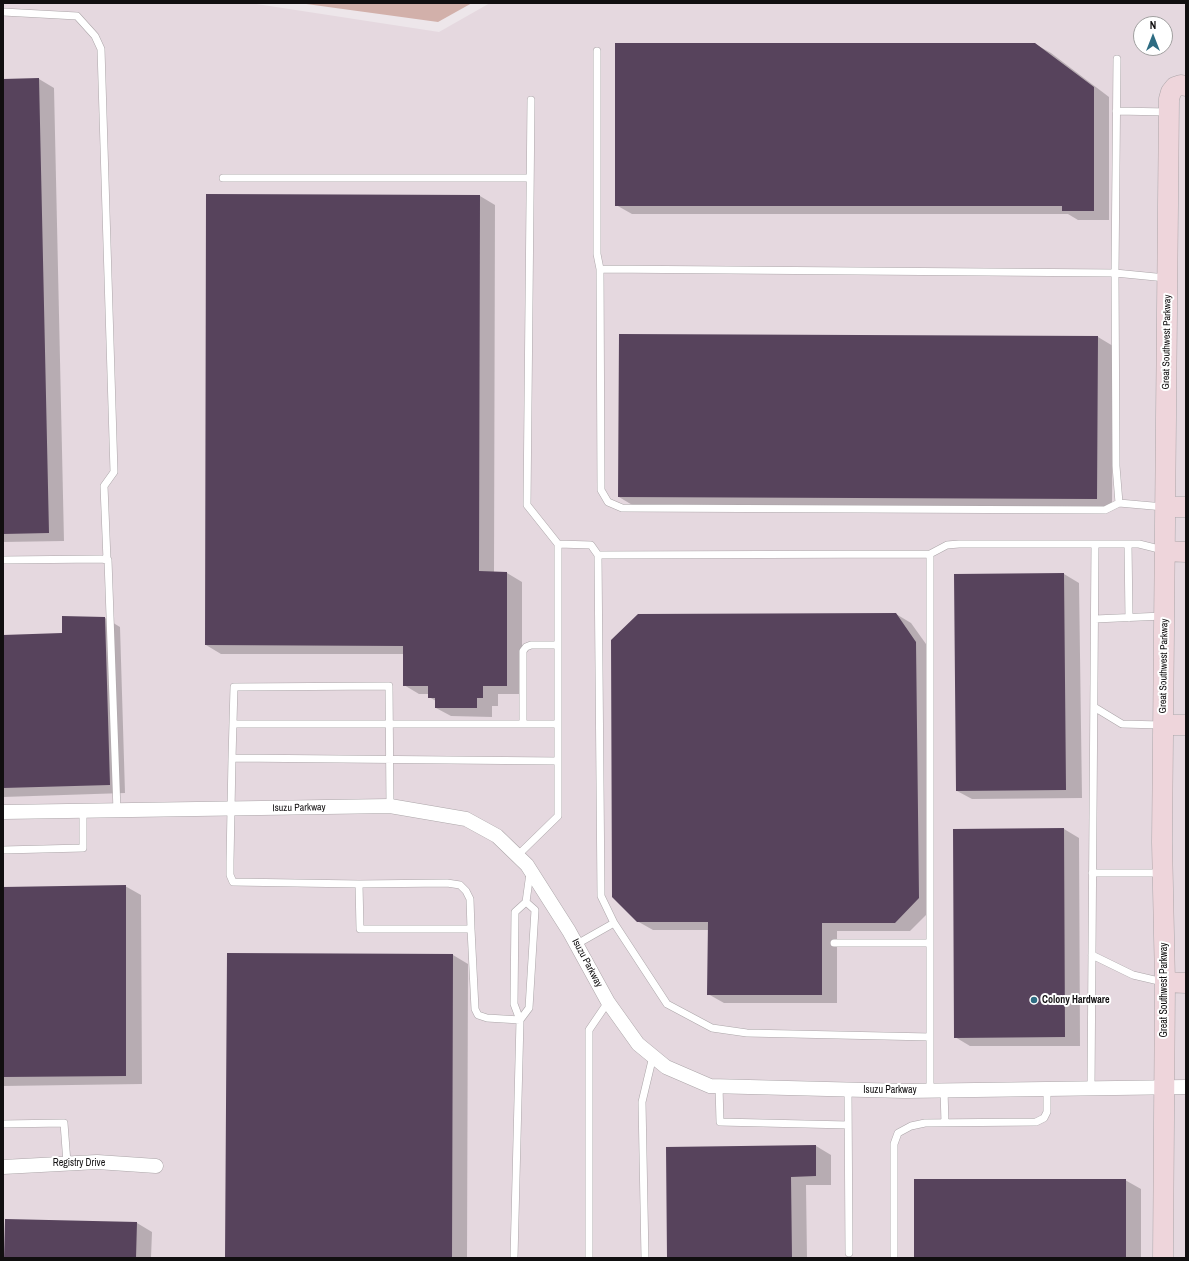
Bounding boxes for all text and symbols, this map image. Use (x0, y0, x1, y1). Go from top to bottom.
north arrow (1133, 16, 1173, 56)
text: N (1150, 18, 1156, 32)
street label: Great Southwest Parkway (1160, 295, 1174, 389)
street label: Great Southwest Parkway (1157, 619, 1171, 713)
street label: Isuzu Parkway (272, 802, 326, 814)
street label: Isuzu Parkway (569, 937, 605, 989)
street label: Great Southwest Parkway (1158, 943, 1170, 1037)
place label: Colony Hardware (1042, 994, 1109, 1006)
marker: Colony Hardware (1029, 995, 1039, 1005)
street label: Isuzu Parkway (863, 1084, 917, 1096)
street label: Registry Drive (53, 1157, 105, 1169)

